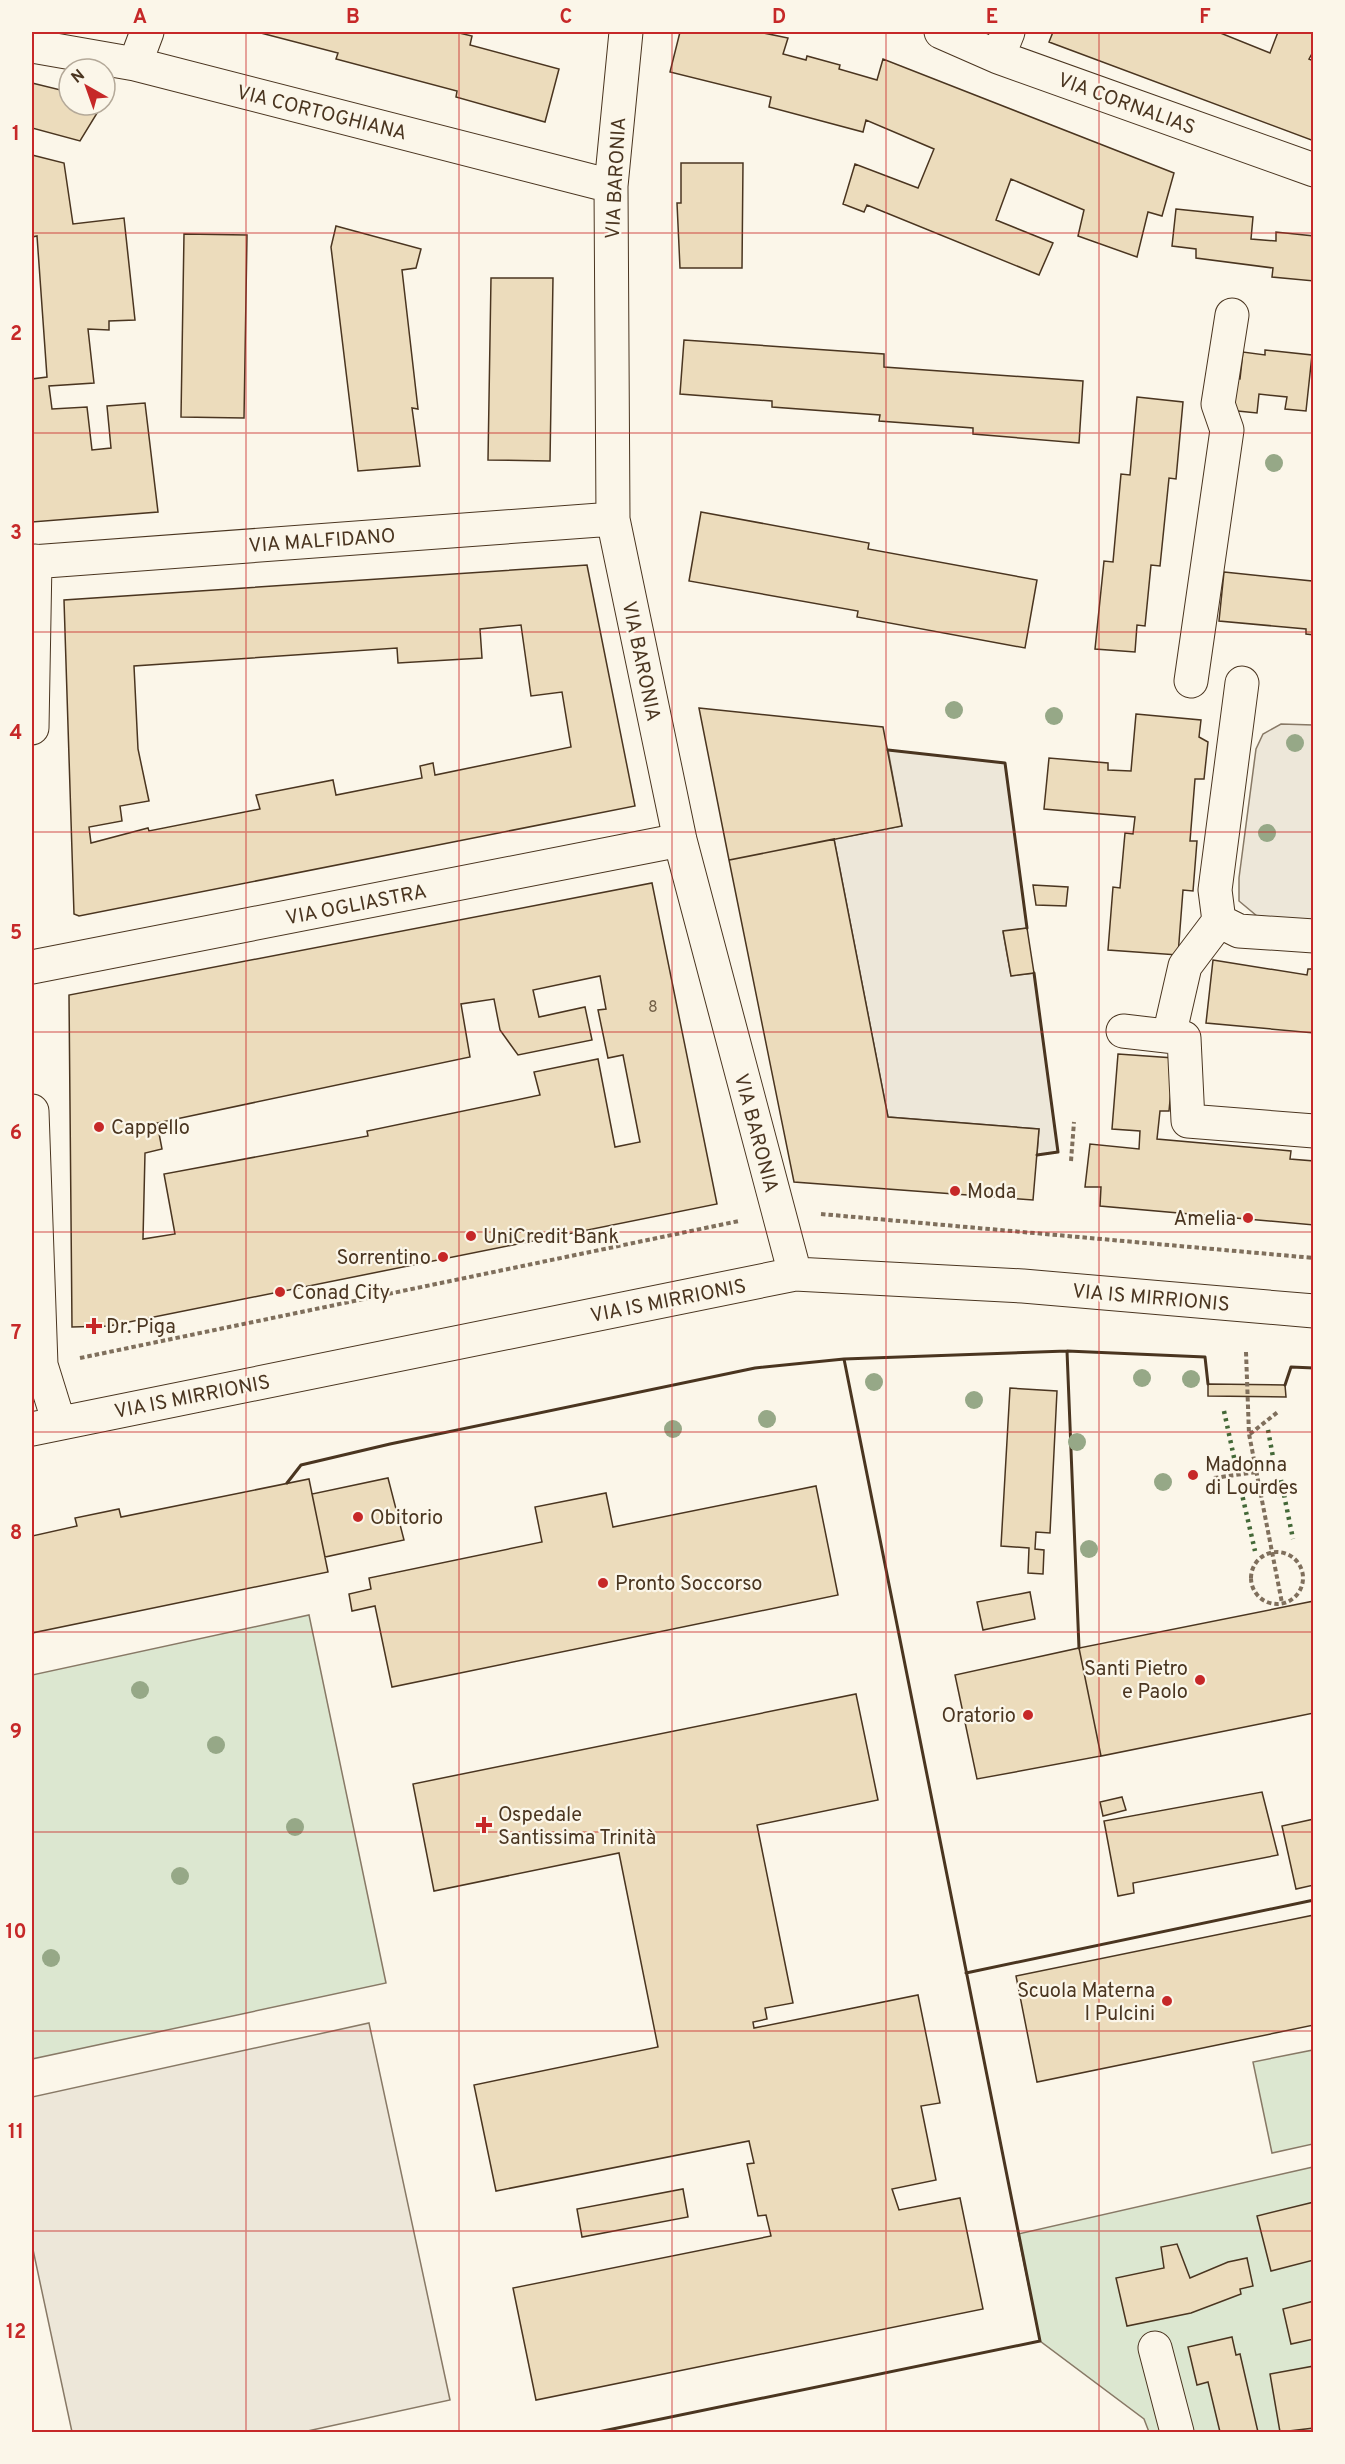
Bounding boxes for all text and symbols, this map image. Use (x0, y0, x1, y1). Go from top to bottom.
text: A (133, 5, 147, 31)
text: B (346, 5, 360, 31)
text: C (560, 5, 572, 31)
text: D (772, 5, 786, 31)
text: E (986, 5, 998, 31)
text: F (1199, 5, 1211, 31)
north arrow (57, 57, 117, 117)
text: N (68, 66, 89, 88)
street label: VIA CORNALIAS (1054, 68, 1199, 142)
street label: VIA CORTOGHIANA (234, 80, 409, 148)
street label: VIA BARONIA (601, 116, 633, 240)
text: 1 (12, 122, 20, 148)
text: 2 (10, 322, 22, 348)
text: 3 (10, 521, 22, 547)
street label: VIA MALFIDANO (248, 524, 396, 560)
street label: VIA BARONIA (615, 599, 665, 724)
text: 4 (10, 721, 22, 747)
street label: VIA OGLIASTRA (284, 880, 429, 932)
text: 5 (10, 921, 22, 947)
house number: 8 (648, 998, 658, 1018)
street label: VIA BARONIA (727, 1071, 783, 1196)
place label: Cappello (111, 1116, 190, 1142)
marker: Cappello (92, 1120, 106, 1134)
text: 6 (10, 1121, 22, 1147)
place label: Moda (967, 1180, 1016, 1206)
marker: Moda (948, 1184, 962, 1198)
place label: Amelia (1174, 1207, 1236, 1233)
marker: Amelia (1241, 1211, 1255, 1225)
place label: UniCredit Bank (483, 1225, 619, 1251)
marker: UniCredit Bank (464, 1229, 478, 1243)
place label: Sorrentino (336, 1246, 431, 1272)
marker: Sorrentino (436, 1250, 450, 1264)
street label: VIA IS MIRRIONIS (588, 1274, 748, 1330)
street label: VIA IS MIRRIONIS (1071, 1279, 1231, 1319)
place label: Conad City (292, 1281, 390, 1307)
marker: Conad City (273, 1285, 287, 1299)
place label: Dr. Piga (106, 1315, 176, 1341)
marker: Dr. Piga (87, 1319, 101, 1333)
text: 7 (11, 1321, 21, 1347)
street label: VIA IS MIRRIONIS (112, 1370, 272, 1426)
place label: Madonna di Lourdes (1205, 1453, 1298, 1502)
marker: Madonna di Lourdes (1186, 1468, 1200, 1482)
place label: Obitorio (370, 1506, 443, 1532)
marker: Obitorio (351, 1510, 365, 1524)
text: 8 (10, 1521, 22, 1547)
place label: Pronto Soccorso (615, 1572, 763, 1598)
marker: Pronto Soccorso (596, 1576, 610, 1590)
place label: Santi Pietro e Paolo (1084, 1657, 1188, 1706)
marker: Santi Pietro e Paolo (1193, 1673, 1207, 1687)
place label: Oratorio (941, 1704, 1016, 1730)
marker: Oratorio (1021, 1708, 1035, 1722)
text: 9 (10, 1720, 22, 1746)
place label: Ospedale Santissima Trinità (498, 1803, 656, 1852)
marker: Ospedale Santissima Trinità (475, 1816, 493, 1834)
text: 10 (5, 1920, 27, 1946)
place label: Scuola Materna I Pulcini (1017, 1979, 1155, 2028)
marker: Scuola Materna I Pulcini (1160, 1994, 1174, 2008)
text: 11 (8, 2120, 24, 2146)
text: 12 (6, 2320, 26, 2346)

